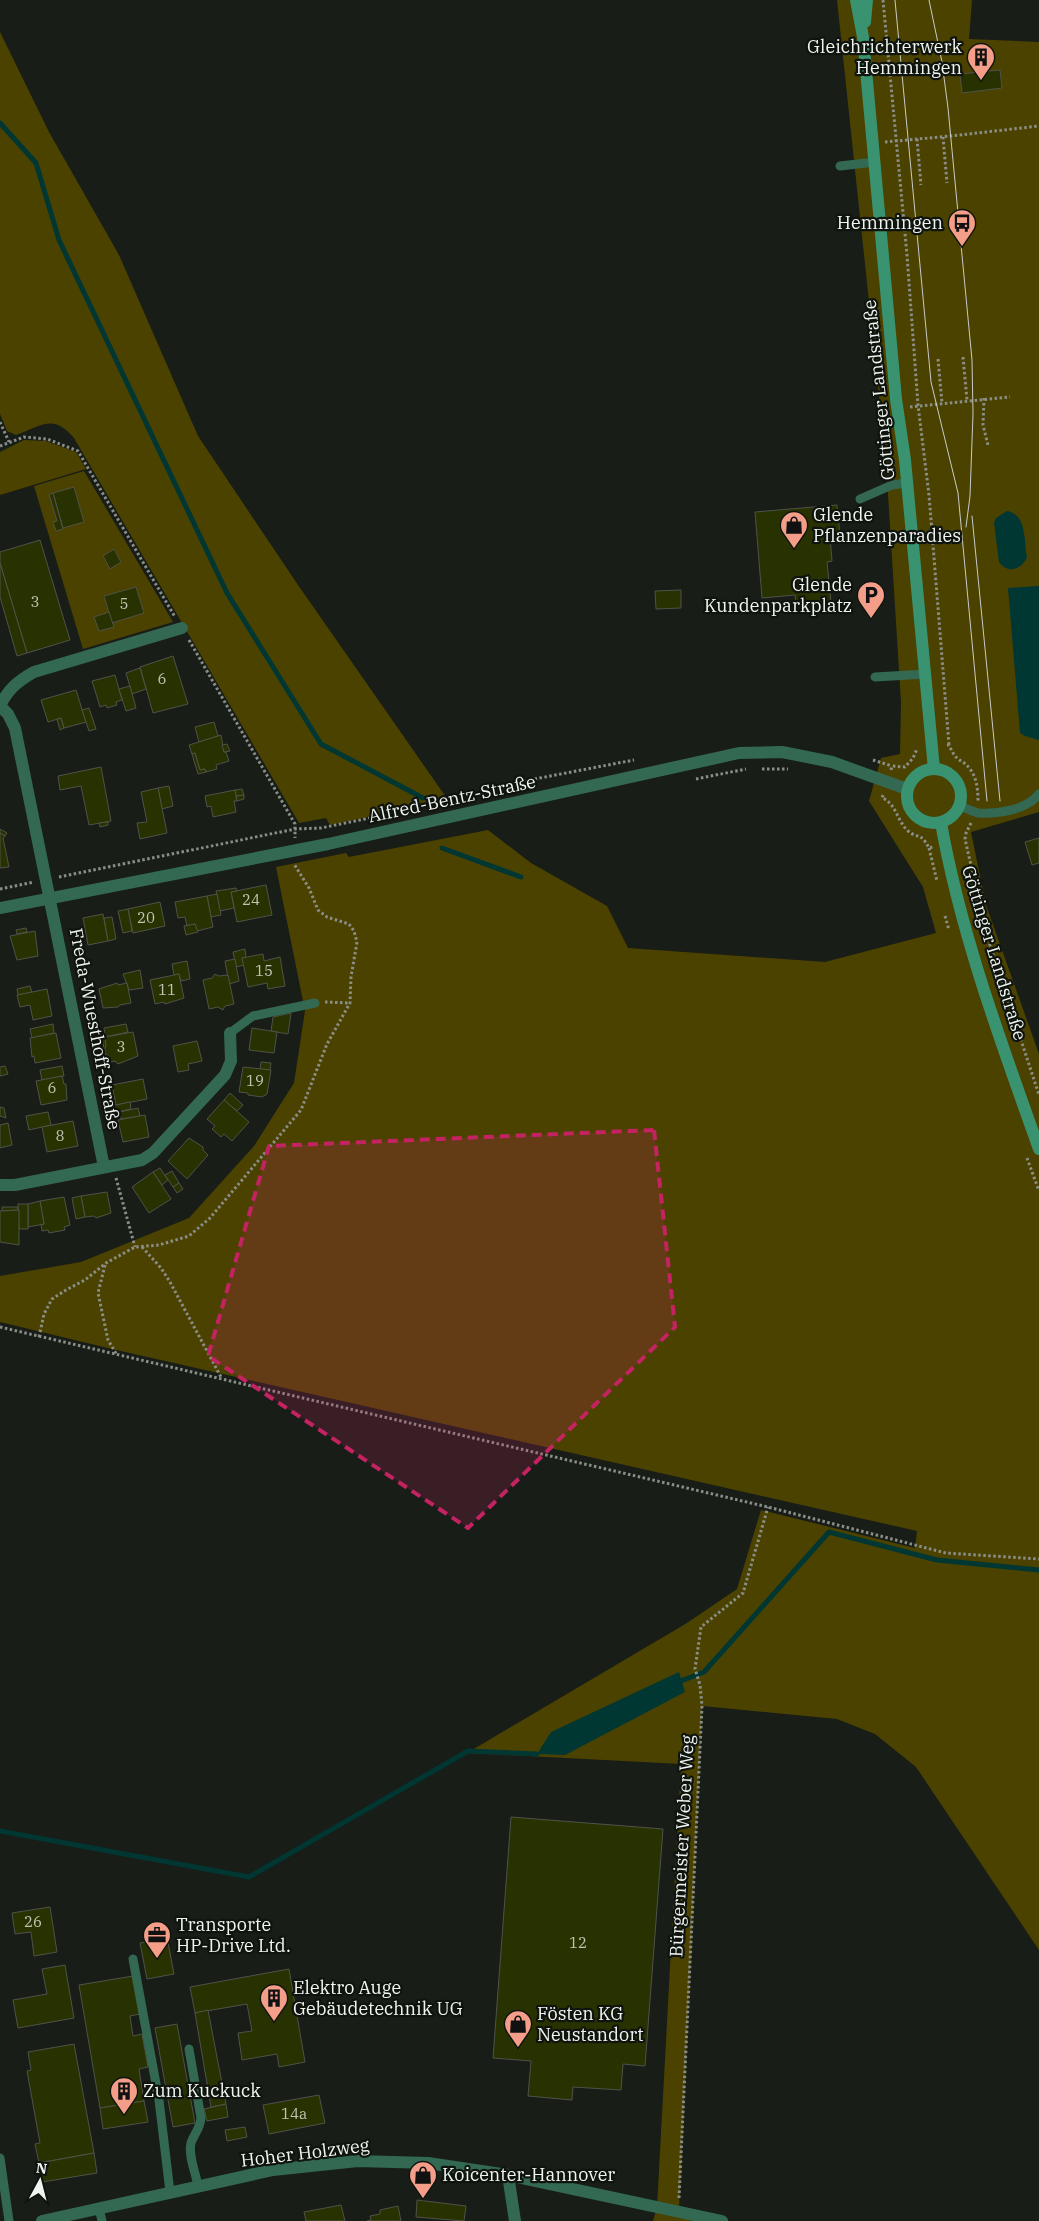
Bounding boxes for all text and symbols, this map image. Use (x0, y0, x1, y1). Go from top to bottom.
place label: Gleichrichterwerk Hemmingen (807, 35, 962, 79)
building icon: Gleichrichterwerk Hemmingen (966, 42, 996, 81)
bus stop icon: Hemmingen (947, 208, 977, 247)
place label: Hemmingen (837, 211, 943, 234)
street label: Göttinger Landstraße (858, 299, 899, 481)
place label: Glende Pflanzenparadies (813, 503, 961, 547)
shop icon: Glende Pflanzenparadies (779, 510, 809, 549)
place label: Glende Kundenparkplatz (704, 573, 852, 617)
parking icon: Glende Kundenparkplatz (856, 580, 886, 619)
house number: 3 (30, 592, 40, 611)
house number: 5 (119, 594, 129, 613)
house number: 6 (157, 669, 167, 688)
street label: Alfred-Bentz-Straße (366, 770, 538, 827)
street label: Göttinger Landstraße (957, 863, 1032, 1043)
house number: 24 (242, 890, 260, 909)
house number: 20 (137, 908, 155, 927)
street label: Freda-Wuesthoff-Straße (65, 926, 126, 1132)
house number: 15 (255, 961, 273, 980)
house number: 11 (158, 980, 176, 999)
house number: 3 (116, 1037, 126, 1056)
house number: 19 (246, 1071, 264, 1090)
house number: 6 (47, 1078, 57, 1097)
house number: 8 (55, 1126, 65, 1145)
street label: Bürgermeister Weber Weg (664, 1734, 699, 1958)
house number: 26 (24, 1912, 42, 1931)
place label: Transporte HP-Drive Ltd. (176, 1913, 291, 1957)
office icon: Transporte HP-Drive Ltd. (142, 1920, 172, 1959)
house number: 12 (569, 1933, 587, 1952)
place label: Elektro Auge Gebäudetechnik UG (293, 1976, 463, 2020)
building icon: Elektro Auge Gebäudetechnik UG (259, 1983, 289, 2022)
place label: Fösten KG Neustandort (537, 2002, 644, 2046)
shop icon: Fösten KG Neustandort (503, 2009, 533, 2048)
building icon: Zum Kuckuck (109, 2076, 139, 2115)
place label: Zum Kuckuck (143, 2079, 261, 2102)
house number: 14a (281, 2104, 307, 2123)
street label: Hoher Holzweg (239, 2133, 371, 2172)
north arrow (15, 2156, 65, 2206)
text: N (35, 2158, 48, 2178)
shop icon: Koicenter-Hannover (408, 2160, 438, 2199)
place label: Koicenter-Hannover (442, 2163, 615, 2186)

